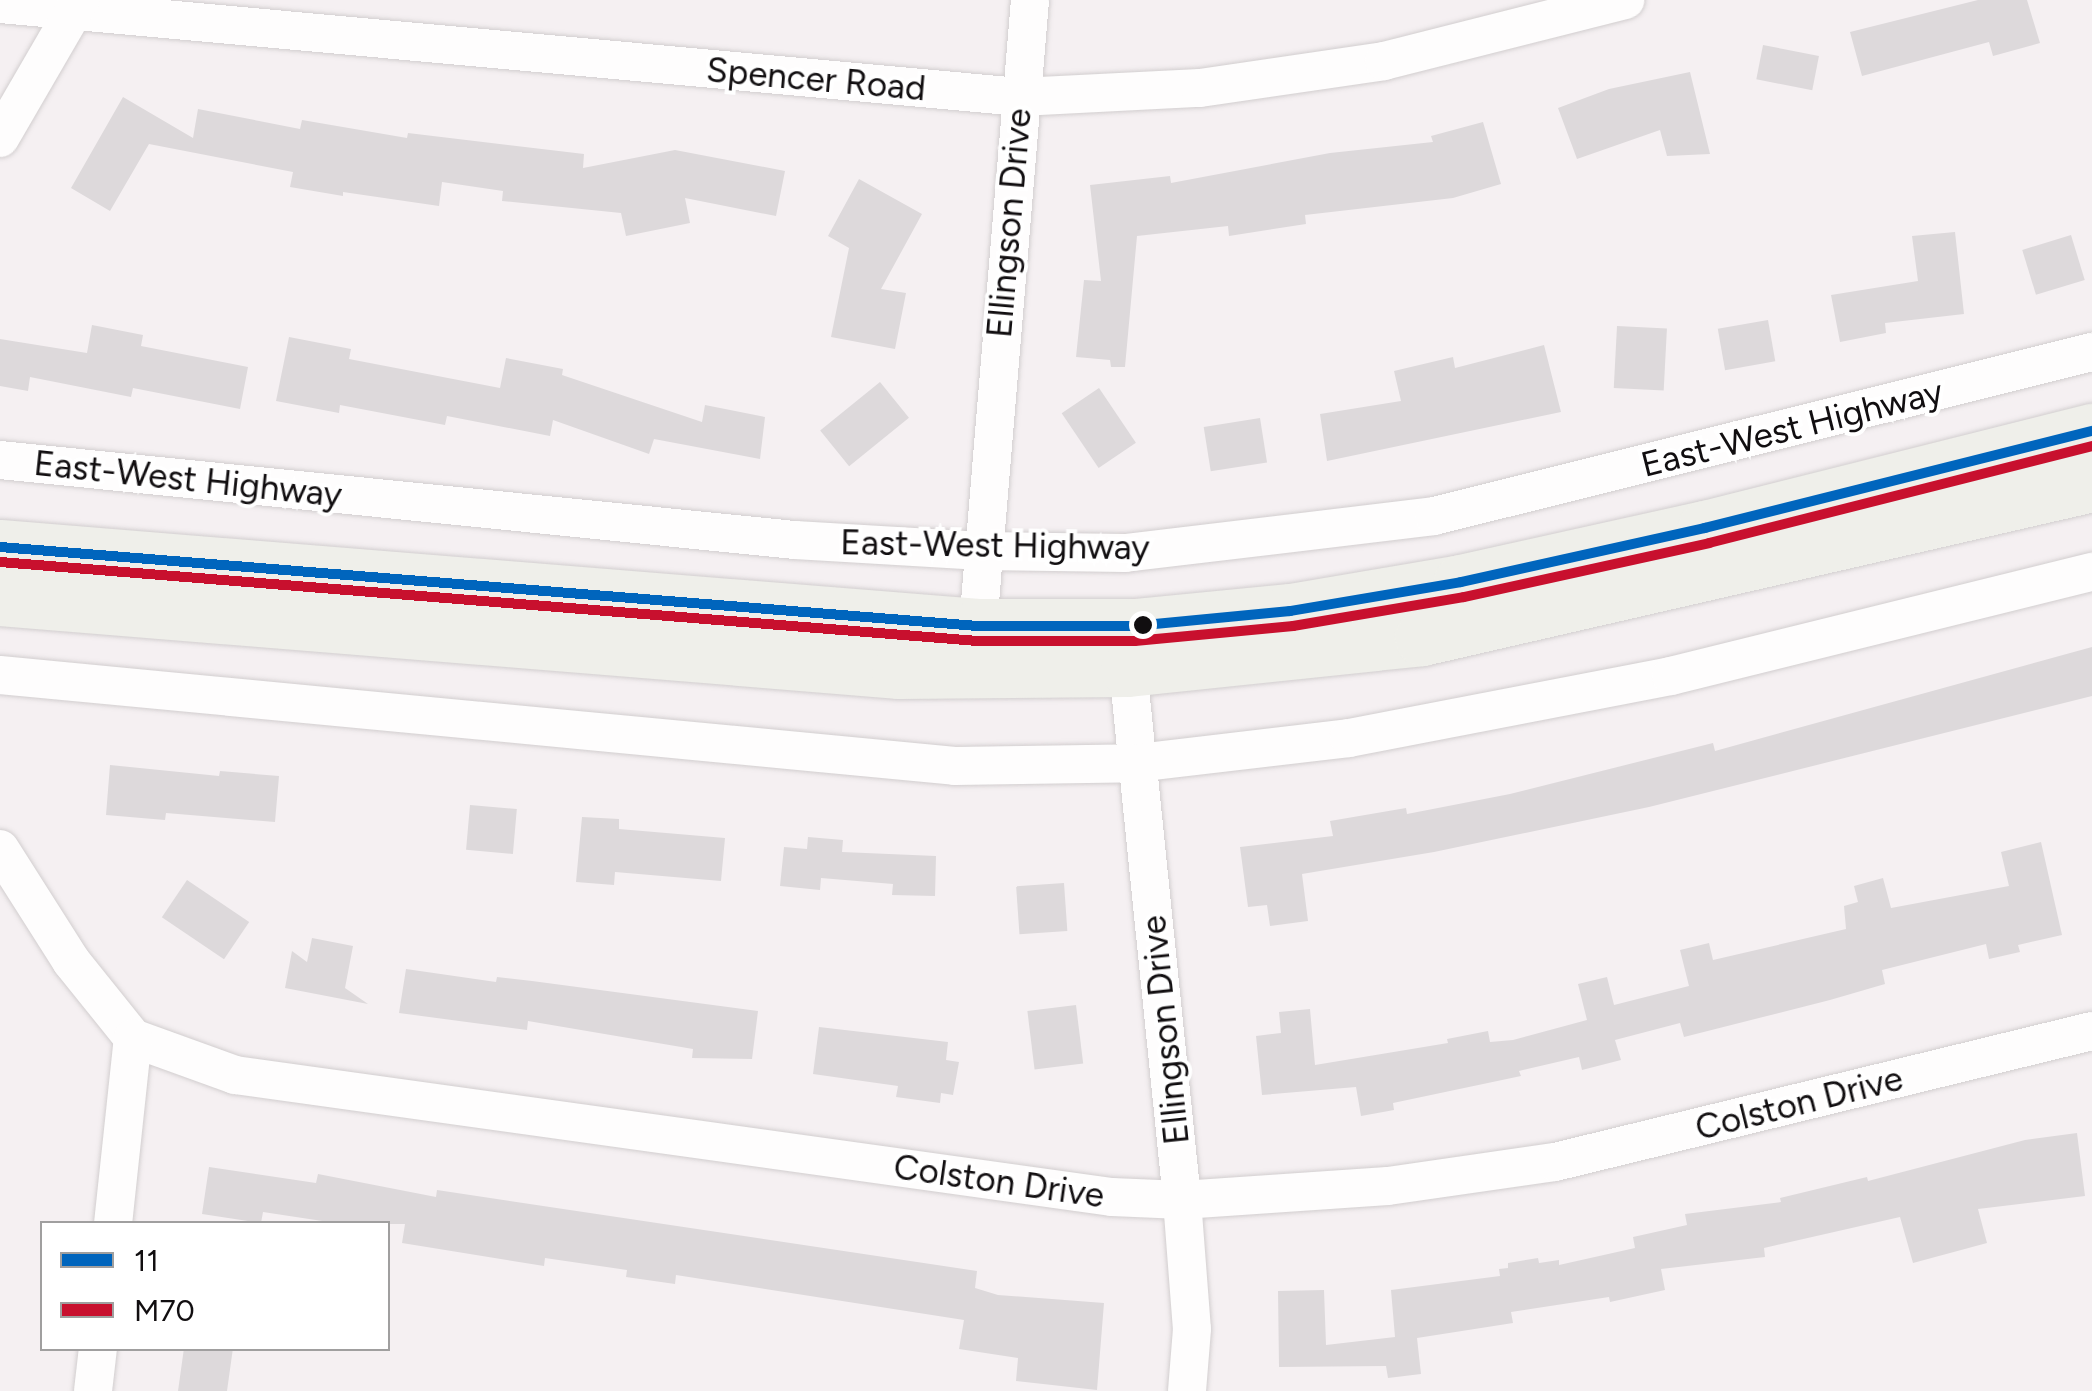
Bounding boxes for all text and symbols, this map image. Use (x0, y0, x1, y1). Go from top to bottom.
street label: Spencer Road (705, 48, 927, 110)
street label: Ellingson Drive (978, 107, 1040, 339)
street label: East-West Highway (1637, 370, 1947, 486)
street label: East-West Highway (32, 442, 344, 516)
street label: East-West Highway (840, 521, 1150, 569)
unlabelled marker (1133, 615, 1153, 635)
street label: Ellingson Drive (1132, 913, 1198, 1147)
street label: Colston Drive (1691, 1057, 1907, 1149)
street label: Colston Drive (891, 1145, 1107, 1217)
legend (40, 1221, 390, 1351)
text: 11 (134, 1242, 159, 1279)
text: M70 (134, 1292, 195, 1329)

